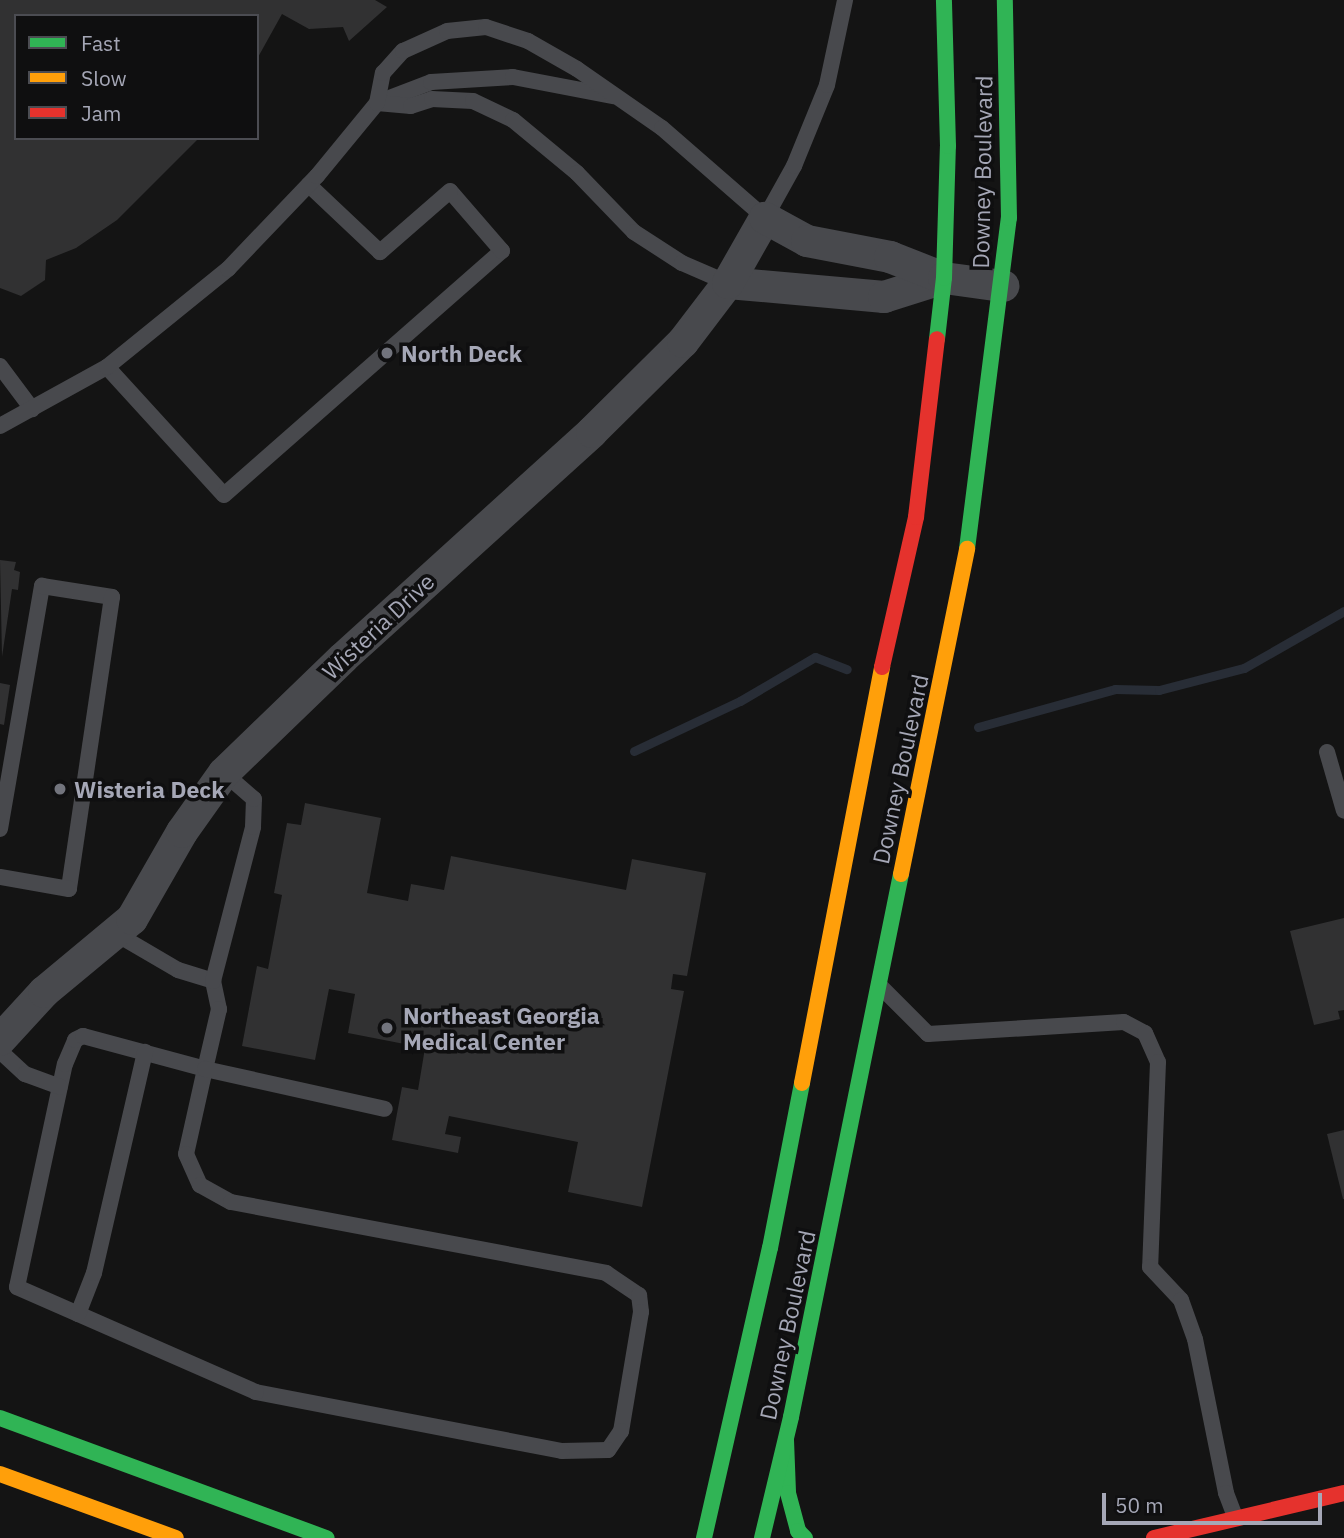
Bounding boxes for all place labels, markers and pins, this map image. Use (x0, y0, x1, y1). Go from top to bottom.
place label: North Deck (401, 339, 522, 367)
marker: North Deck (379, 345, 395, 361)
place label: Wisteria Deck (74, 775, 225, 803)
marker: Wisteria Deck (52, 781, 68, 797)
place label: Northeast Georgia Medical Center (403, 1001, 600, 1055)
marker: Northeast Georgia Medical Center (377, 1018, 397, 1038)

